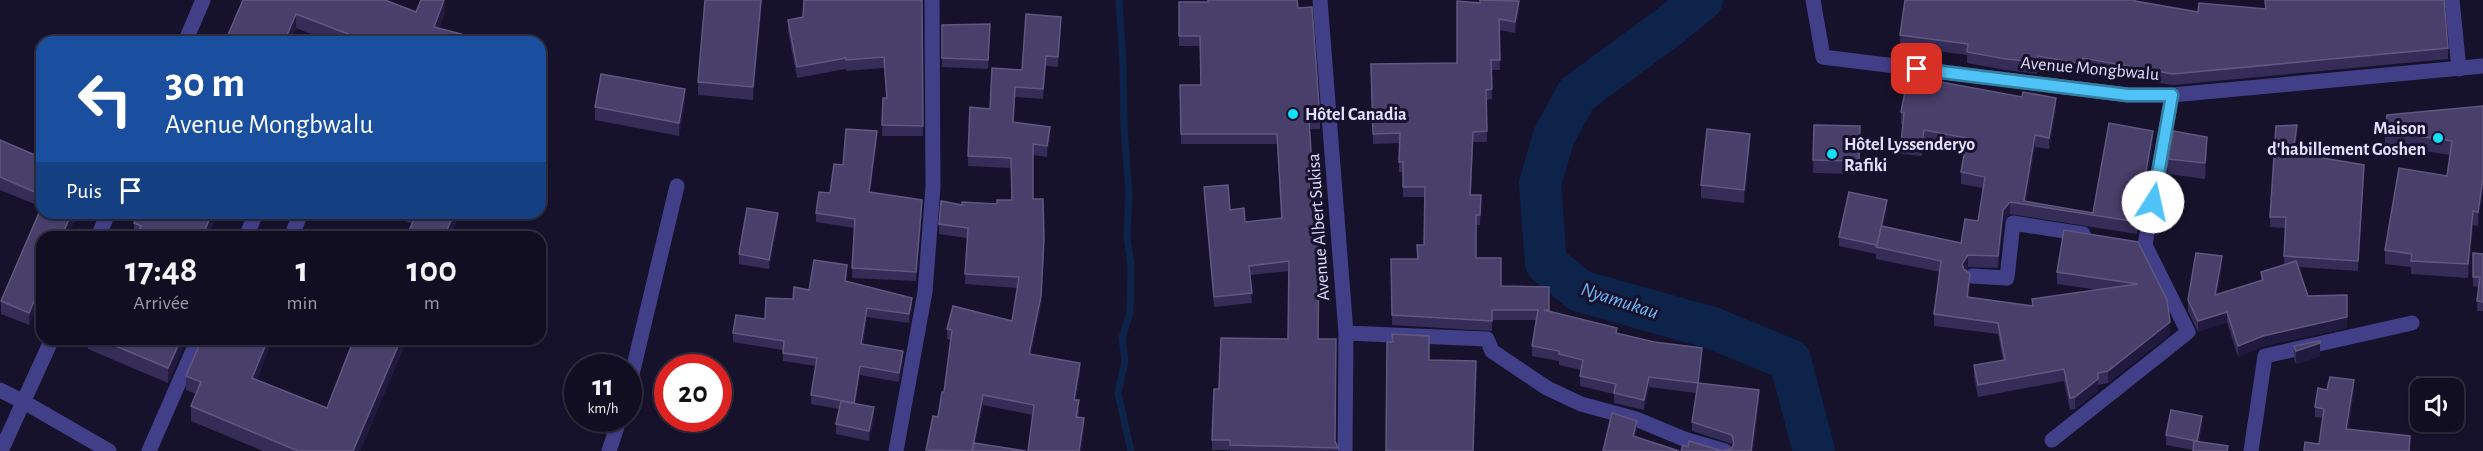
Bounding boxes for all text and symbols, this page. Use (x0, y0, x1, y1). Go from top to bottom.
pin (1891, 43, 1942, 94)
icon: arrive (1900, 52, 1933, 85)
street label: Avenue Mongbwalu (2020, 54, 2160, 84)
icon: left (66, 60, 144, 138)
text: 30 m (165, 62, 245, 104)
place label: Hôtel Canadia (1305, 106, 1407, 124)
marker: Hôtel Canadia (1286, 107, 1300, 121)
text: Avenue Mongbwalu (165, 111, 373, 138)
place label: Maison d'habillement Goshen (2267, 120, 2426, 159)
marker: Maison d'habillement Goshen (2431, 131, 2445, 145)
place label: Hôtel Lyssenderyo Rafiki (1844, 136, 1975, 175)
marker: Hôtel Lyssenderyo Rafiki (1825, 147, 1839, 161)
street label: Avenue Albert Sukisa (1305, 153, 1333, 301)
position arrow (2121, 170, 2185, 234)
icon: arrive (114, 174, 147, 207)
text: Puis (66, 180, 102, 202)
text: 17:48 (125, 252, 198, 288)
text: 1 (296, 252, 309, 288)
text: 100 (407, 252, 457, 288)
water label: Nyamukau (1578, 279, 1661, 323)
text: Arrivée (133, 293, 189, 313)
text: min (286, 293, 318, 313)
text: m (424, 293, 440, 313)
speed limit sign: 20 (654, 354, 732, 432)
text: 11 (592, 371, 614, 401)
map controls (2410, 378, 2464, 432)
button: sound (2410, 378, 2464, 432)
text: km/h (588, 401, 618, 416)

